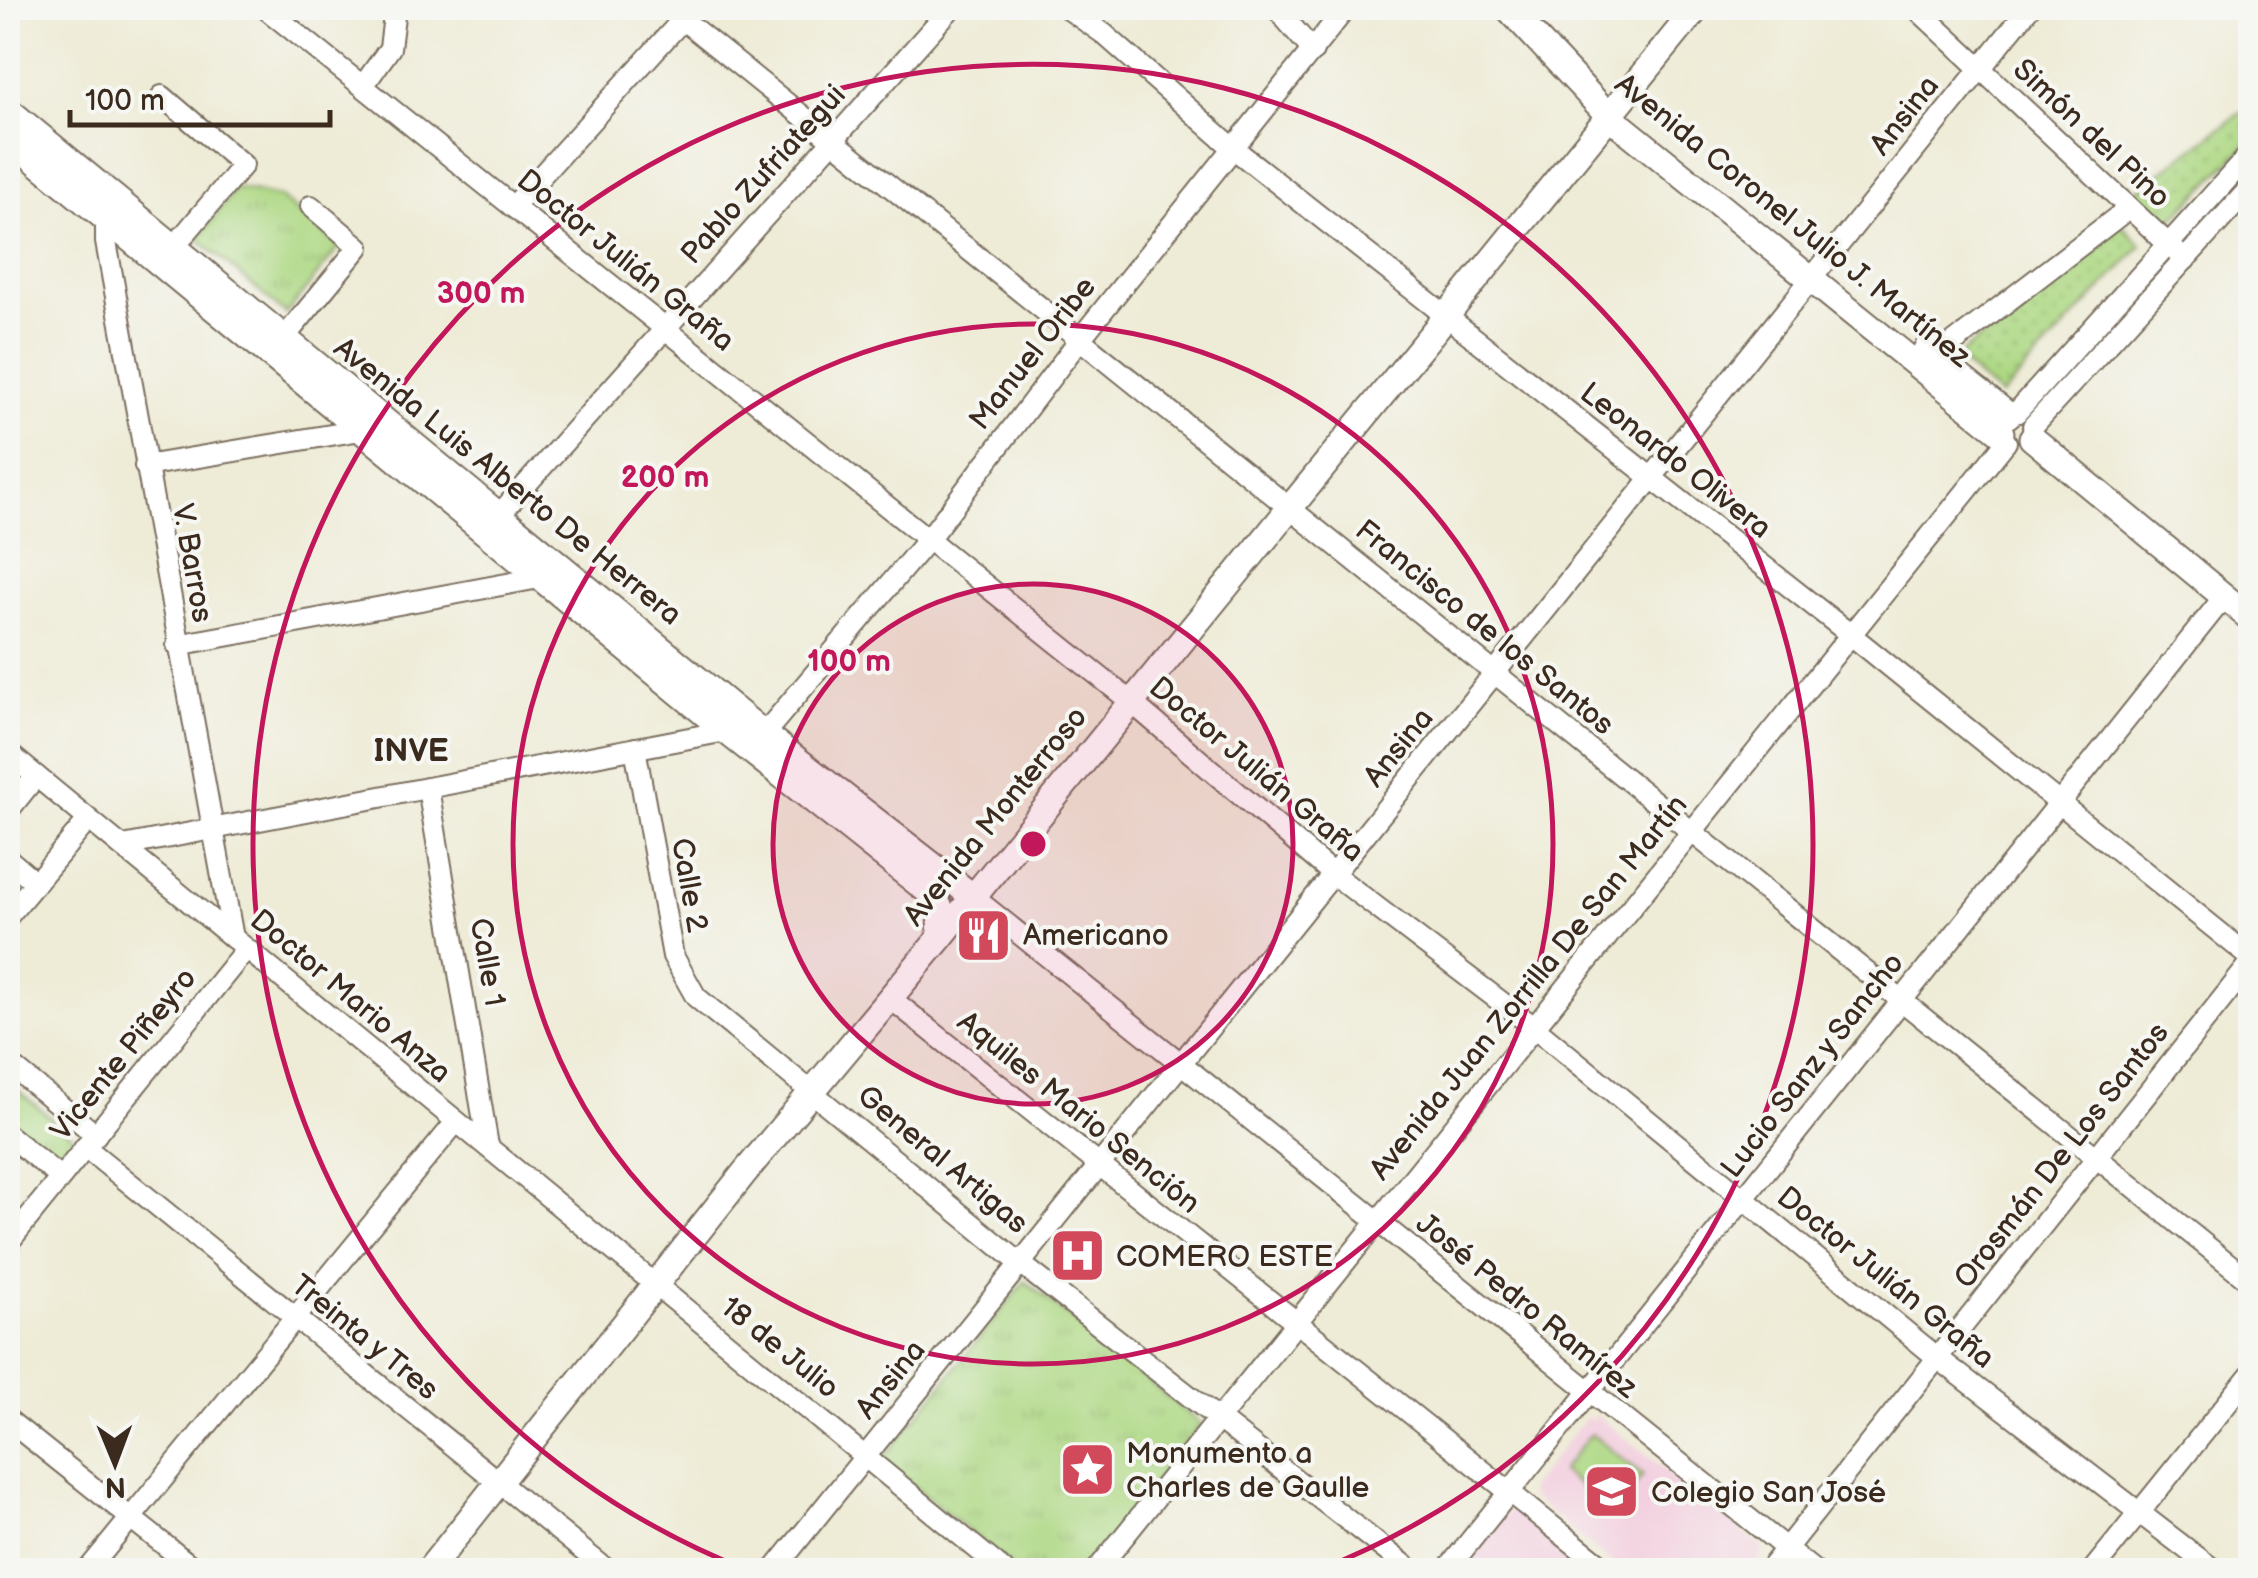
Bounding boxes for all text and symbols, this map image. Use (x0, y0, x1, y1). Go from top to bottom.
street label: Simón del Pino (2005, 52, 2177, 216)
scale bar (70, 65, 330, 127)
street label: Avenida Coronel Julio J. Martínez (1607, 66, 1978, 376)
street label: Ansina (1863, 69, 1947, 163)
street label: Pablo Zufriategui (674, 78, 854, 272)
text: 100 m (85, 83, 165, 119)
street label: Doctor Julián Graña (510, 162, 741, 359)
street label: Manuel Oribe (962, 270, 1104, 437)
text: 300 m (437, 276, 525, 312)
street label: Avenida Luis Alberto De Herrera (326, 330, 688, 633)
street label: Leonardo Olivera (1573, 375, 1778, 546)
text: 200 m (621, 460, 709, 496)
street label: V. Barros (164, 501, 220, 625)
street label: Francisco de los Santos (1348, 512, 1621, 743)
text: 100 m (807, 644, 891, 680)
street label: Doctor Julián Graña (1142, 670, 1371, 870)
street label: Avenida Monterroso (896, 700, 1095, 933)
street label: Ansina (1356, 701, 1441, 794)
district label: INVE (373, 732, 449, 771)
street label: Avenida Juan Zorrilla De San Martín (1362, 788, 1695, 1187)
centre of rings (1015, 826, 1051, 862)
street label: Calle 2 (663, 835, 715, 935)
street label: Doctor Mario Anza (243, 902, 458, 1091)
restaurant icon: Americano (954, 905, 1014, 965)
street label: Calle 1 (462, 915, 512, 1009)
place label: Americano (1023, 918, 1169, 954)
street label: Lucio Sanz y Sancho (1714, 946, 1912, 1185)
street label: Vicente Piñeyro (43, 961, 204, 1148)
street label: Aquiles Mario Sención (950, 1004, 1207, 1222)
street label: Orosmán De Los Santos (1947, 1016, 2177, 1296)
street label: General Artigas (850, 1078, 1035, 1242)
street label: Doctor Julián Graña (1770, 1179, 2001, 1376)
street label: José Pedro Ramírez (1409, 1206, 1645, 1406)
hospital icon: COMERO ESTE (1047, 1226, 1107, 1286)
place label: COMERO ESTE (1116, 1239, 1333, 1275)
street label: Treinta y Tres (283, 1267, 445, 1408)
street label: 18 de Julio (713, 1289, 846, 1406)
street label: Ansina (848, 1333, 933, 1426)
north arrow (65, 1413, 165, 1513)
place label: Monumento a Charles de Gaulle (1126, 1436, 1369, 1506)
place icon: Monumento a Charles de Gaulle (1057, 1440, 1117, 1500)
school or university icon: Colegio San José (1582, 1462, 1642, 1522)
text: N (105, 1470, 126, 1503)
place label: Colegio San José (1651, 1475, 1886, 1511)

